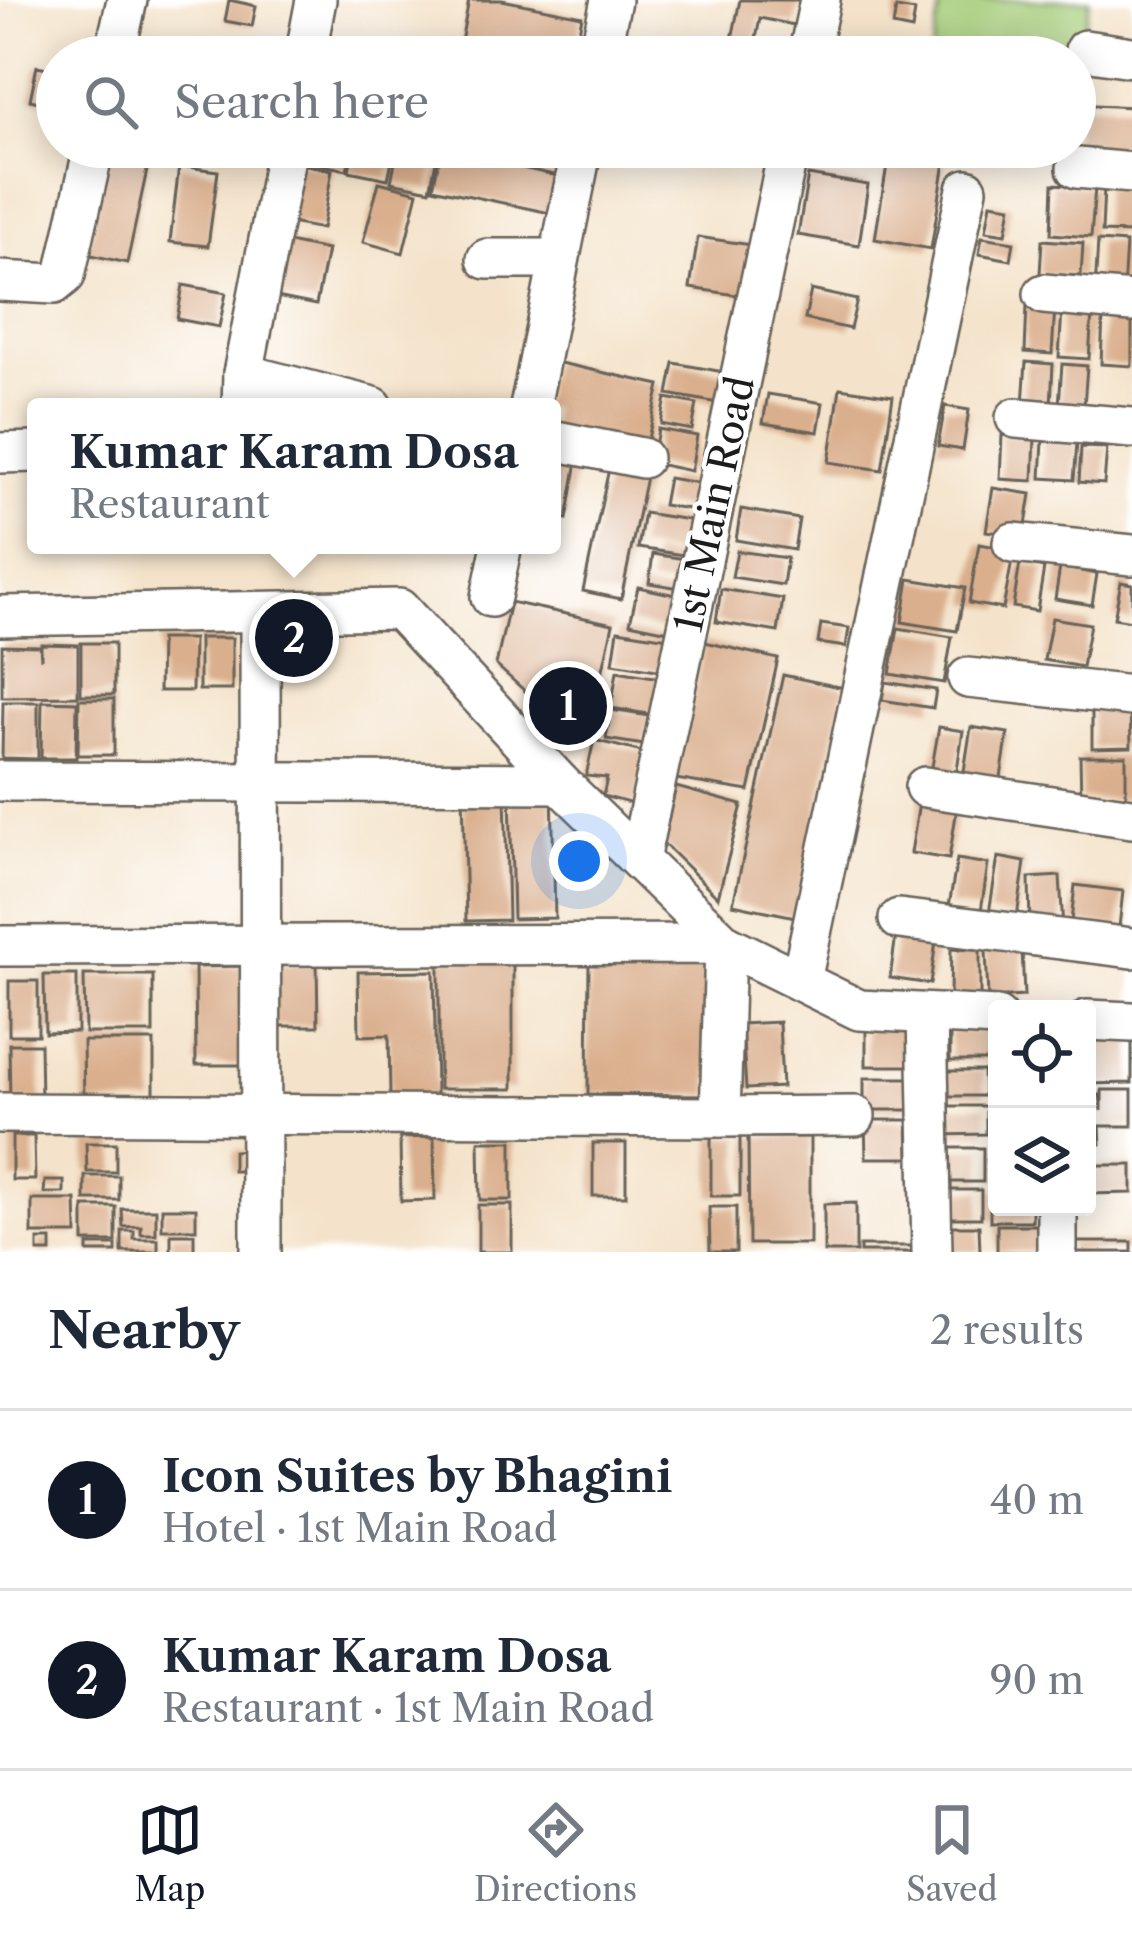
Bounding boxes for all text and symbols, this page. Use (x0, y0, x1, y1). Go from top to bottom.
search box (36, 36, 1096, 168)
icon: search (78, 69, 144, 135)
text: Search here (174, 74, 429, 130)
street label: 1st Main Road (663, 372, 765, 636)
popup (27, 398, 561, 554)
text: Kumar Karam Dosa (69, 424, 519, 480)
text: Restaurant (69, 480, 270, 528)
pin: 2 (255, 593, 333, 683)
pin: 1 (529, 661, 607, 751)
your location (549, 831, 609, 891)
map controls (988, 1000, 1096, 1216)
button: locate (988, 1000, 1096, 1108)
button: layers (988, 1108, 1096, 1216)
text: Nearby (48, 1299, 240, 1361)
text: 2 results (930, 1306, 1084, 1354)
text: Icon Suites by Bhagini (162, 1448, 672, 1504)
text: 1 (78, 1476, 96, 1524)
text: 40 m (990, 1476, 1084, 1524)
text: Hotel · 1st Main Road (162, 1504, 557, 1552)
text: Kumar Karam Dosa (162, 1628, 611, 1684)
text: 2 (75, 1656, 99, 1704)
text: 90 m (990, 1656, 1084, 1704)
text: Restaurant · 1st Main Road (162, 1684, 654, 1732)
tab: Map (134, 1797, 205, 1910)
tab: Directions (474, 1797, 637, 1910)
tab: Saved (906, 1797, 998, 1910)

